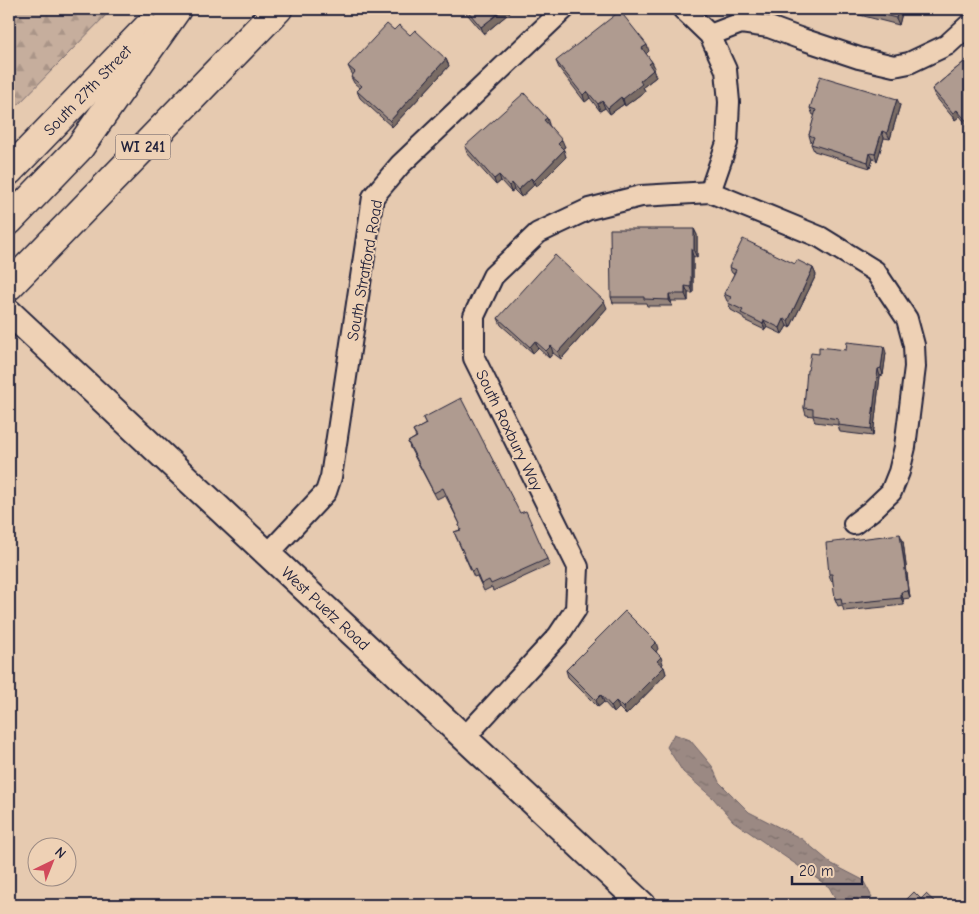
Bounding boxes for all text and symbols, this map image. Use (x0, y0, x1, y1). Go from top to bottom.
street label: South 27th Street (40, 42, 136, 140)
road number: WI 241 (116, 134, 170, 160)
street label: South Stratford Road (344, 198, 386, 342)
street label: South Roxbury Way (472, 367, 547, 495)
street label: West Puetz Road (278, 563, 373, 654)
north arrow (28, 836, 78, 886)
text: N (51, 844, 70, 862)
scale bar (792, 854, 862, 886)
text: 20 m (799, 862, 833, 880)

